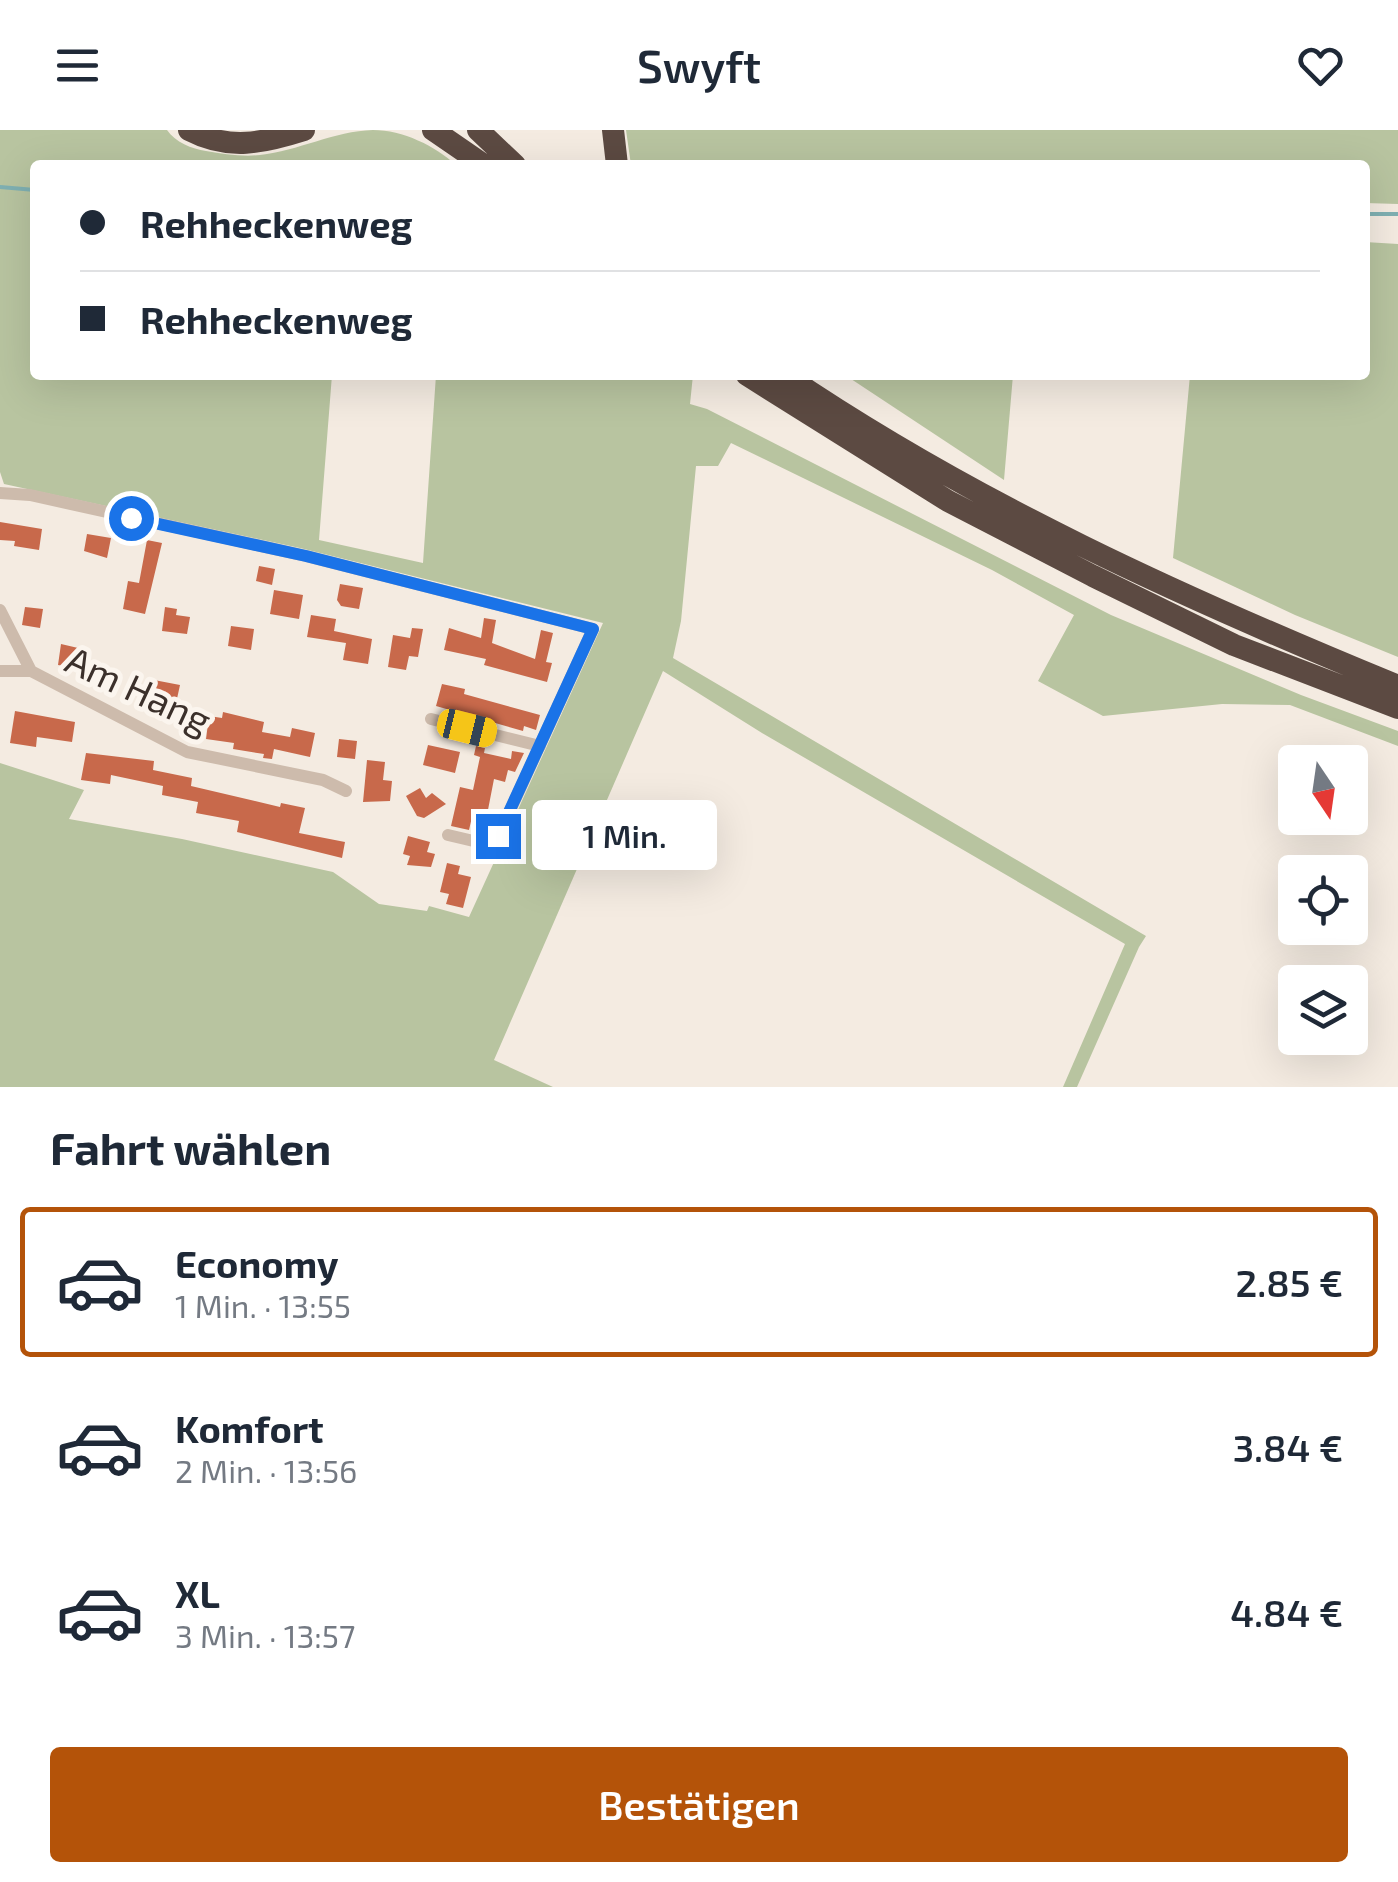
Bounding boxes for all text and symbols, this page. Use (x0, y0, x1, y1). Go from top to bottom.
icon: menu (50, 38, 105, 93)
text: Swyft (637, 38, 761, 92)
icon: heart (1293, 38, 1348, 93)
text: Rehheckenweg (140, 200, 413, 246)
text: Rehheckenweg (140, 296, 413, 342)
route start (109, 496, 154, 541)
street label: Am Hang (59, 635, 219, 743)
car (434, 706, 500, 750)
north arrow (1278, 745, 1368, 835)
map controls (1278, 745, 1368, 1055)
callout: 1 Min. (533, 801, 718, 871)
route end (476, 814, 521, 859)
text: 1 Min. (582, 816, 667, 854)
button: locate (1278, 855, 1368, 945)
button: layers (1278, 965, 1368, 1055)
text: Fahrt wählen (50, 1120, 331, 1174)
icon: car (55, 1237, 145, 1327)
text: Economy (175, 1240, 339, 1286)
text: 2.85 € (1235, 1259, 1343, 1305)
text: 1 Min. · 13:55 (175, 1286, 351, 1324)
icon: car (55, 1402, 145, 1492)
text: Komfort (175, 1405, 324, 1451)
text: 3.84 € (1233, 1424, 1343, 1470)
text: 2 Min. · 13:56 (175, 1451, 357, 1489)
icon: car (55, 1567, 145, 1657)
text: XL (175, 1570, 220, 1616)
text: 4.84 € (1230, 1589, 1343, 1635)
text: 3 Min. · 13:57 (175, 1616, 355, 1654)
button: Bestätigen (50, 1747, 1348, 1862)

